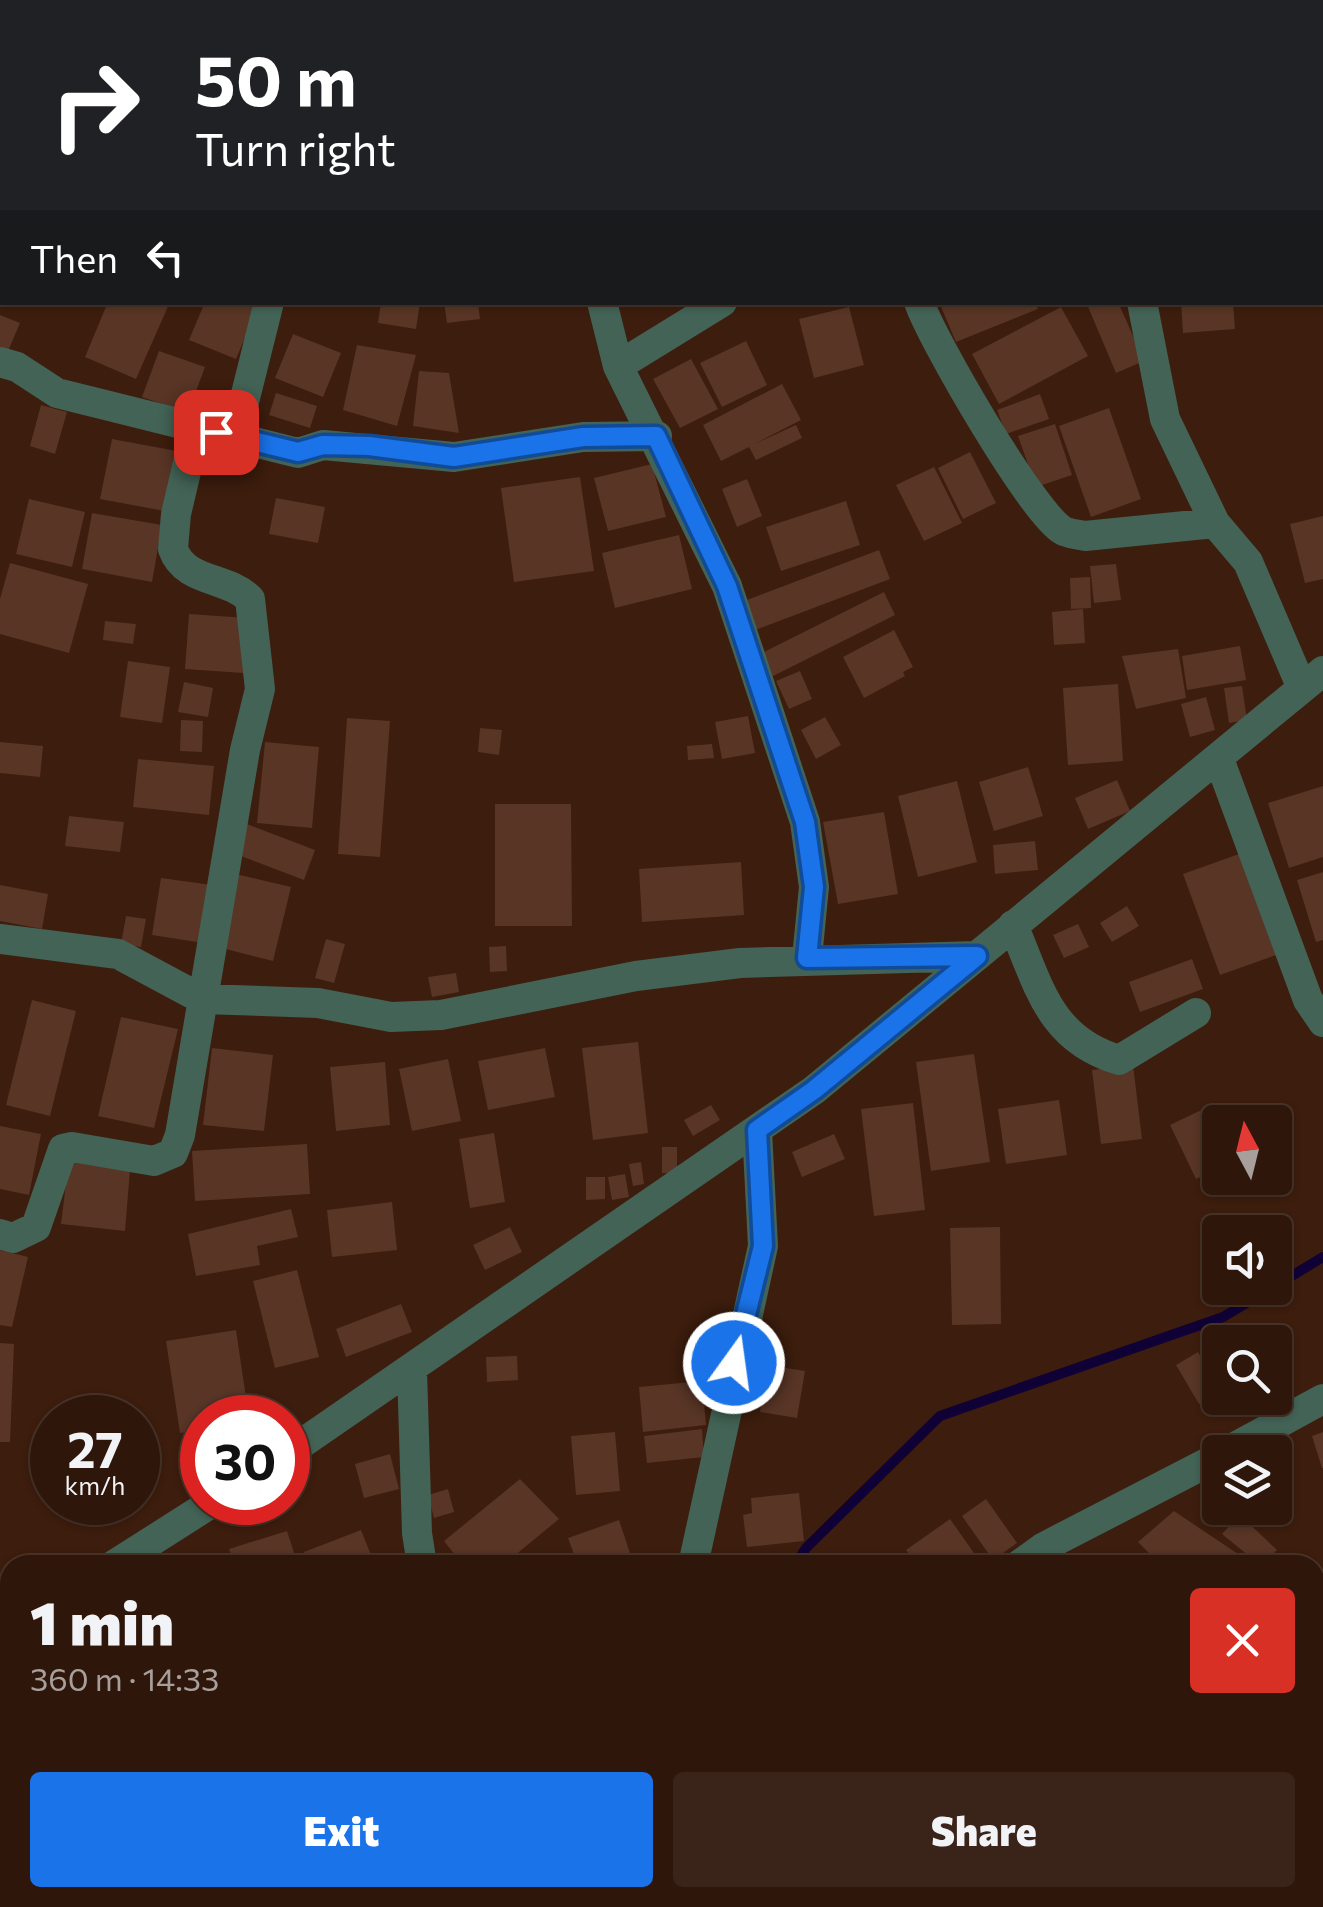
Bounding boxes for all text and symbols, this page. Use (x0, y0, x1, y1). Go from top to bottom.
text: 50 m (195, 35, 357, 120)
icon: right (30, 40, 160, 170)
text: Turn right (195, 120, 396, 175)
icon: left (138, 230, 193, 285)
text: Then (30, 234, 118, 281)
pin (174, 390, 259, 475)
icon: arrive (189, 405, 244, 460)
north arrow (1202, 1105, 1292, 1195)
map controls (1202, 1105, 1292, 1525)
button: sound (1202, 1215, 1292, 1305)
position arrow (682, 1311, 786, 1415)
button: search (1202, 1325, 1292, 1415)
speed limit sign: 30 (180, 1395, 310, 1525)
text: 27 (67, 1417, 123, 1478)
button: layers (1202, 1435, 1292, 1525)
text: km/h (65, 1470, 125, 1500)
text: 1 min (30, 1584, 174, 1657)
button: close (1190, 1588, 1295, 1693)
text: 360 m · 14:33 (30, 1658, 219, 1698)
button: Exit (30, 1772, 653, 1887)
button: Share (673, 1772, 1295, 1887)

